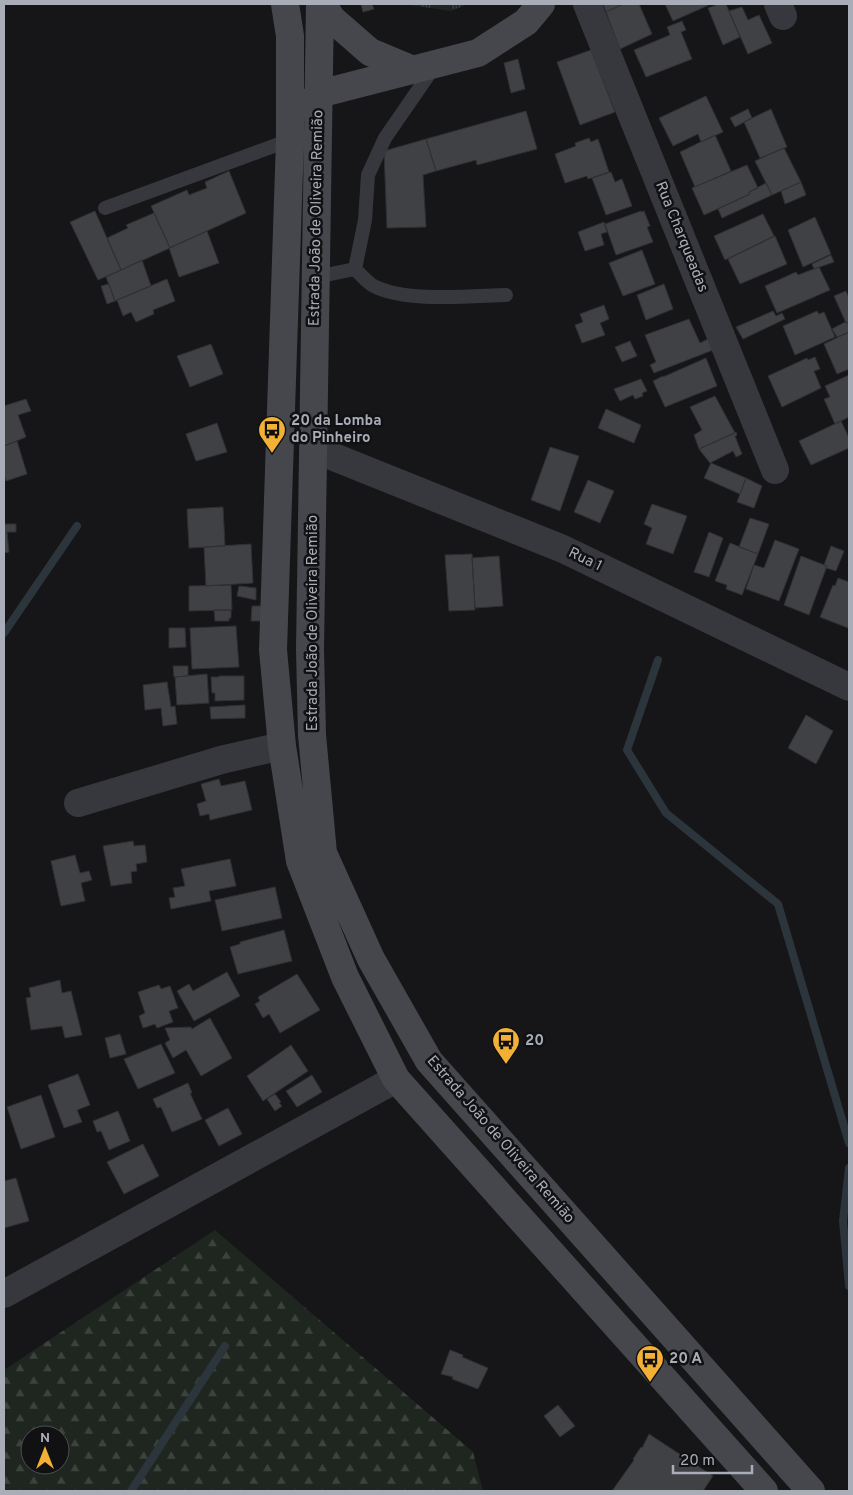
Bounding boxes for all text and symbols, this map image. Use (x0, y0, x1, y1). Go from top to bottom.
street label: Estrada João de Oliveira Remião (306, 110, 328, 326)
street label: Rua Charqueadas (650, 179, 712, 295)
place label: 20 da Lomba do Pinheiro (291, 412, 382, 448)
bus stop icon: 20 da Lomba do Pinheiro (257, 415, 287, 454)
street label: Estrada João de Oliveira Remião (304, 515, 323, 731)
street label: Rua 1 (565, 544, 605, 576)
bus stop icon: 20 (491, 1026, 521, 1065)
place label: 20 (525, 1032, 544, 1051)
street label: Estrada João de Oliveira Remião (422, 1052, 578, 1228)
bus stop icon: 20 A (635, 1344, 665, 1383)
place label: 20 A (669, 1350, 702, 1369)
north arrow (20, 1425, 70, 1475)
text: N (40, 1430, 50, 1447)
scale bar (673, 1442, 752, 1474)
text: 20 m (680, 1452, 715, 1471)

